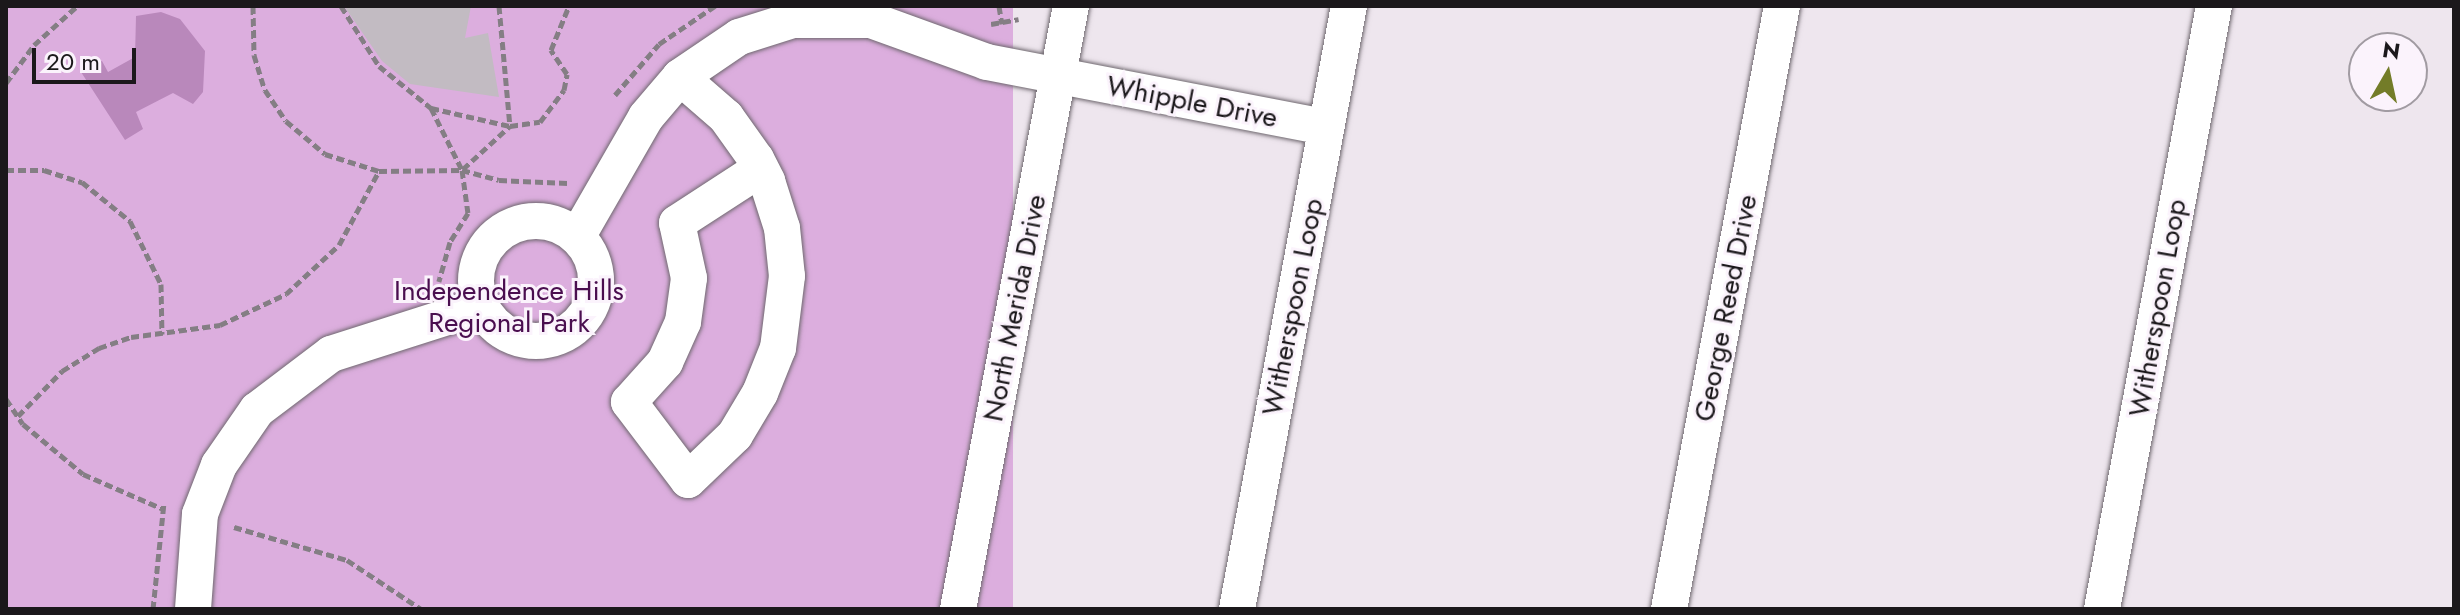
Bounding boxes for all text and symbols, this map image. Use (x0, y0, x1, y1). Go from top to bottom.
scale bar (36, 32, 140, 82)
north arrow (2348, 32, 2428, 112)
text: N (2380, 33, 2403, 67)
text: 20 m (46, 44, 100, 79)
street label: Whipple Drive (1104, 69, 1280, 135)
street label: North Merida Drive (977, 192, 1053, 424)
street label: George Reed Drive (1688, 192, 1764, 424)
street label: Witherspoon Loop (1255, 196, 1331, 418)
street label: Witherspoon Loop (2122, 197, 2194, 419)
park label: Independence Hills Regional Park (394, 274, 624, 340)

